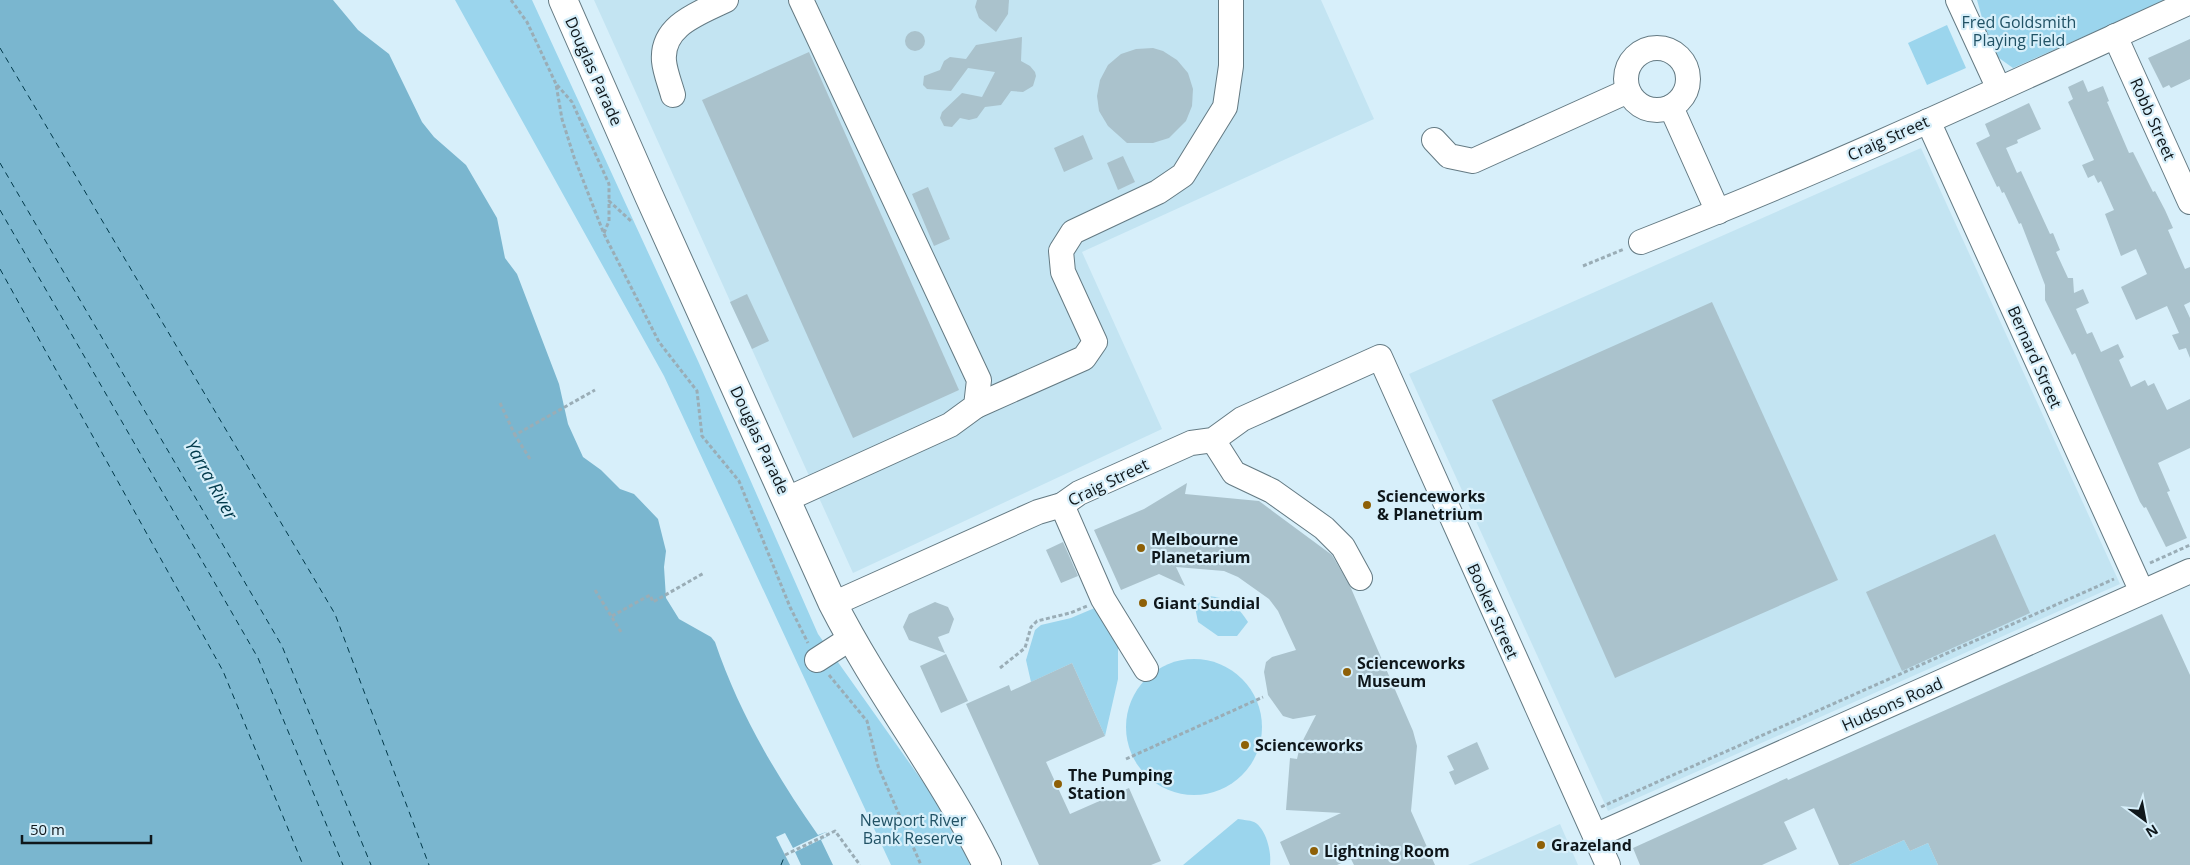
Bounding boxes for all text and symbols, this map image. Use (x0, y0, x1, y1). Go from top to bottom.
park label: Fred Goldsmith Playing Field (1962, 11, 2076, 51)
street label: Douglas Parade (560, 13, 628, 129)
street label: Robb Street (2125, 74, 2181, 164)
street label: Craig Street (1844, 110, 1933, 166)
street label: Bernard Street (2003, 302, 2067, 412)
street label: Douglas Parade (725, 382, 795, 498)
water label: Yarra River (180, 435, 244, 524)
street label: Craig Street (1064, 453, 1152, 511)
place label: Scienceworks & Planetrium (1377, 485, 1485, 525)
marker: Scienceworks & Planetrium (1361, 499, 1373, 511)
place label: Melbourne Planetarium (1151, 528, 1251, 568)
marker: Melbourne Planetarium (1135, 542, 1147, 554)
street label: Booker Street (1462, 560, 1524, 663)
place label: Giant Sundial (1153, 592, 1260, 614)
marker: Giant Sundial (1137, 597, 1149, 609)
place label: Scienceworks Museum (1357, 652, 1465, 692)
marker: Scienceworks Museum (1341, 666, 1353, 678)
street label: Hudsons Road (1838, 672, 1946, 736)
place label: Scienceworks (1255, 734, 1363, 756)
marker: Scienceworks (1239, 739, 1251, 751)
place label: The Pumping Station (1068, 764, 1172, 804)
marker: The Pumping Station (1052, 778, 1064, 790)
north arrow (2120, 795, 2170, 845)
park label: Newport River Bank Reserve (860, 809, 967, 849)
scale bar (22, 812, 151, 844)
text: 50 m (30, 819, 65, 839)
text: N (2142, 820, 2162, 843)
place label: Grazeland (1551, 834, 1632, 856)
marker: Grazeland (1535, 839, 1547, 851)
place label: Lightning Room (1324, 840, 1450, 862)
marker: Lightning Room (1308, 845, 1320, 857)

